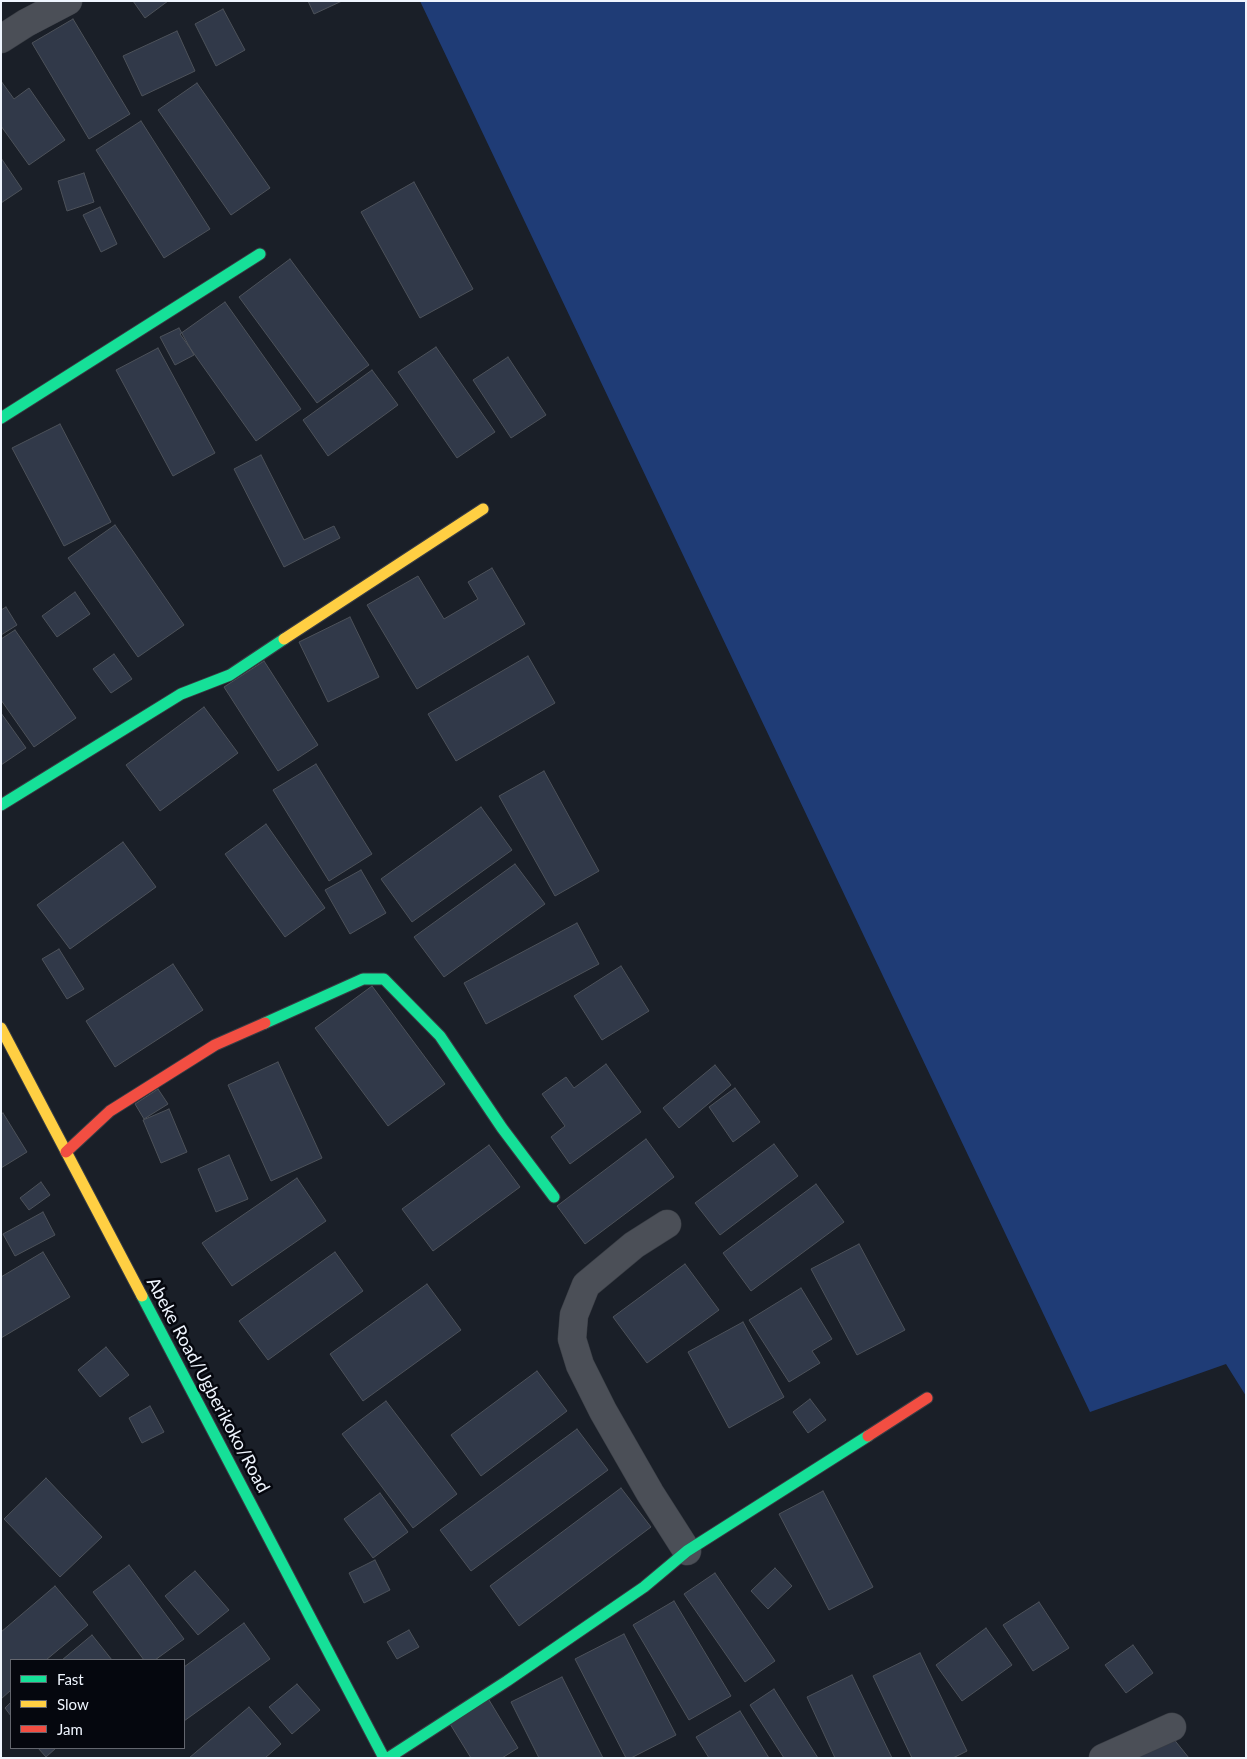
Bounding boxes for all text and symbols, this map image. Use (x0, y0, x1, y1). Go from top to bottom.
street label: Abeke Road/Ugberikoko/Road (142, 1274, 274, 1496)
legend (10, 1659, 185, 1749)
text: Fast (57, 1670, 84, 1688)
text: Slow (57, 1695, 89, 1713)
text: Jam (57, 1720, 83, 1738)

